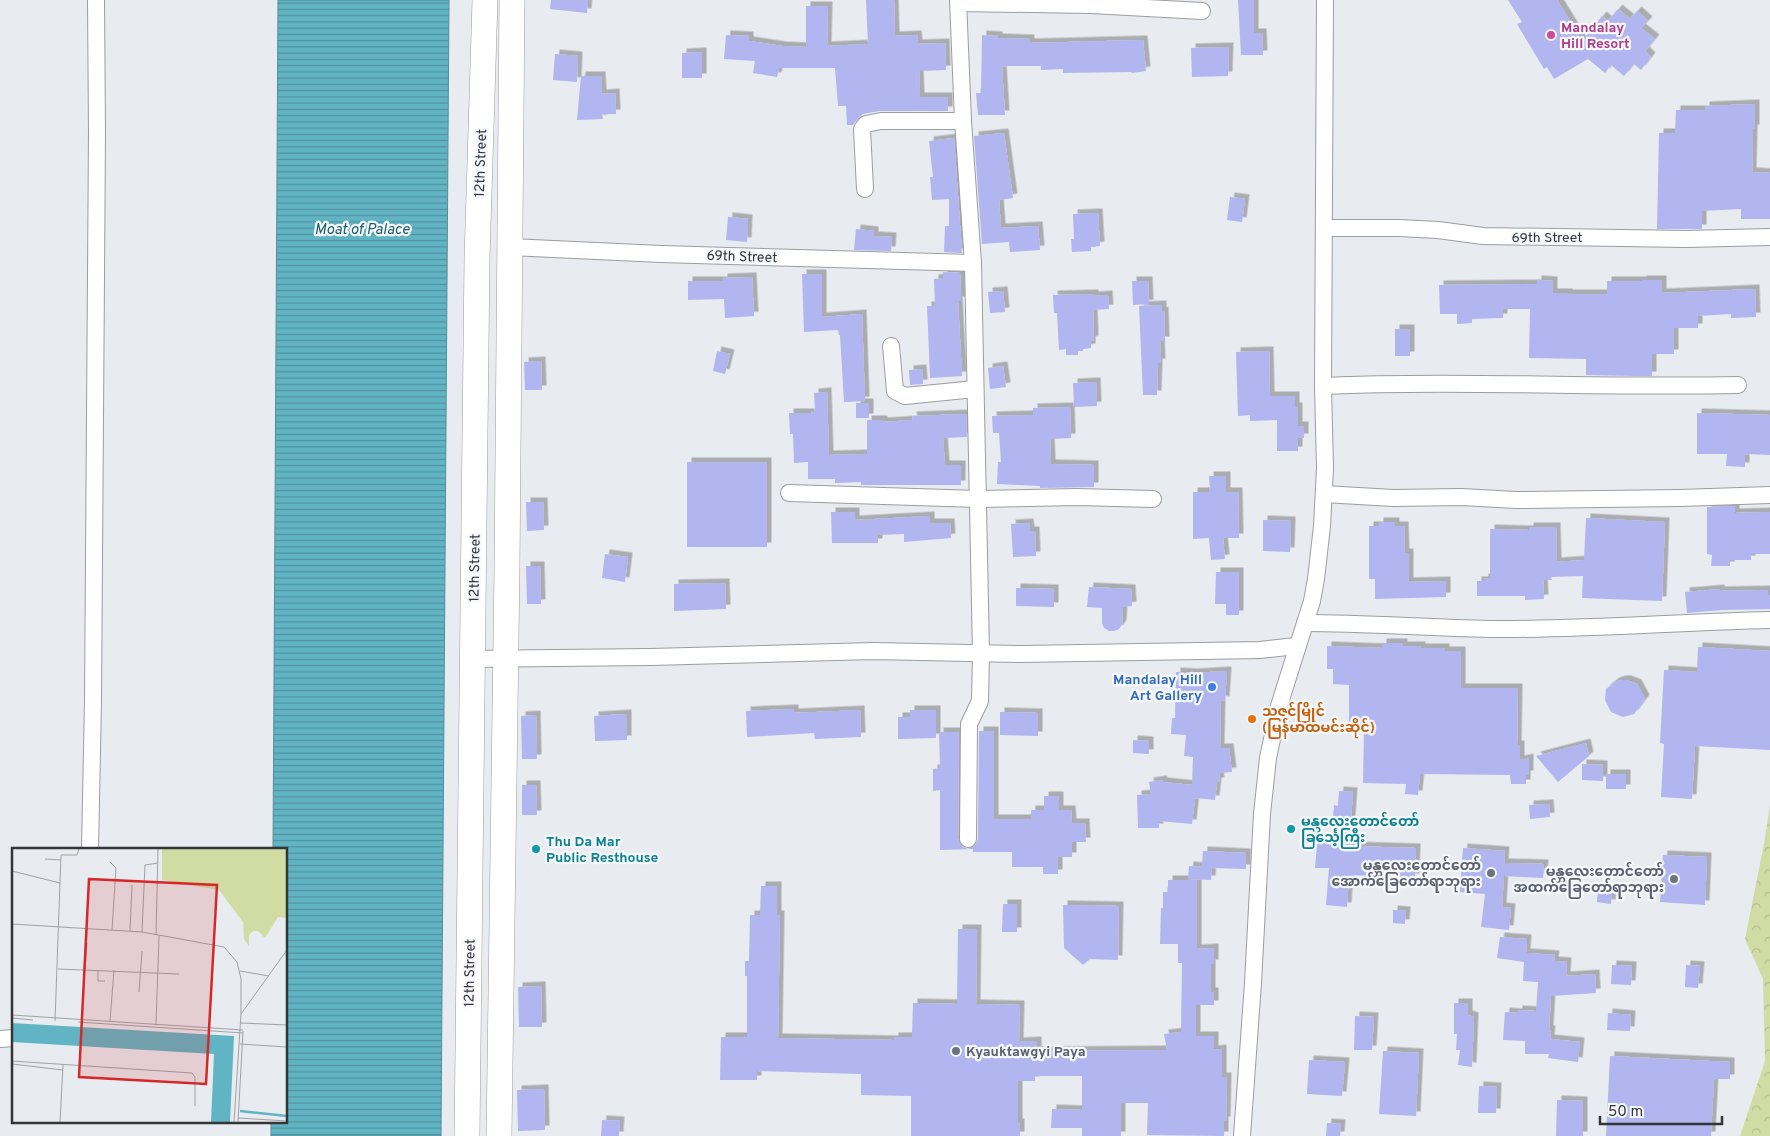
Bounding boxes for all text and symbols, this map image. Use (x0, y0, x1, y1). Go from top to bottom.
place label: Mandalay Hill Resort (1561, 20, 1630, 53)
marker: Mandalay Hill Resort (1545, 29, 1557, 41)
street label: 12th Street (472, 129, 491, 198)
water label: Moat of Palace (315, 221, 410, 240)
street label: 69th Street (1512, 230, 1582, 247)
street label: 69th Street (706, 248, 778, 267)
street label: 12th Street (466, 534, 485, 602)
place label: Mandalay Hill Art Gallery (1113, 672, 1202, 705)
marker: Mandalay Hill Art Gallery (1206, 681, 1218, 693)
place label: သဇင်မြိုင် (မြန်မာထမင်းဆိုင်) (1262, 701, 1375, 739)
marker: သဇင်မြိုင် (မြန်မာထမင်းဆိုင်) (1246, 713, 1258, 725)
place label: မန္တလေးတောင်တော် ‌ခြင်္သေ့ကြီး (1301, 811, 1419, 849)
marker: မန္တလေးတောင်တော် ‌ခြင်္သေ့ကြီး (1285, 823, 1297, 835)
place label: Thu Da Mar Public Resthouse (546, 834, 659, 867)
marker: Thu Da Mar Public Resthouse (530, 843, 542, 855)
inset map (12, 848, 288, 1124)
place label: မန္တ‌လေးတောင်တော် အောက်ခြေတော်ရာဘုရား‌ (1331, 855, 1481, 893)
place label: မန္တ‌လေးတောင်တော် အထက်ခြေတော်ရာဘုရား‌ (1513, 861, 1664, 899)
marker: မန္တ‌လေးတောင်တော် အောက်ခြေတော်ရာဘုရား‌ (1485, 867, 1497, 879)
marker: မန္တ‌လေးတောင်တော် အထက်ခြေတော်ရာဘုရား‌ (1668, 873, 1680, 885)
street label: 12th Street (461, 939, 480, 1007)
place label: Kyauktawgyi Paya (966, 1044, 1085, 1061)
marker: Kyauktawgyi Paya (950, 1045, 962, 1057)
scale bar (1600, 1094, 1722, 1126)
text: 50 m (1608, 1103, 1643, 1122)

